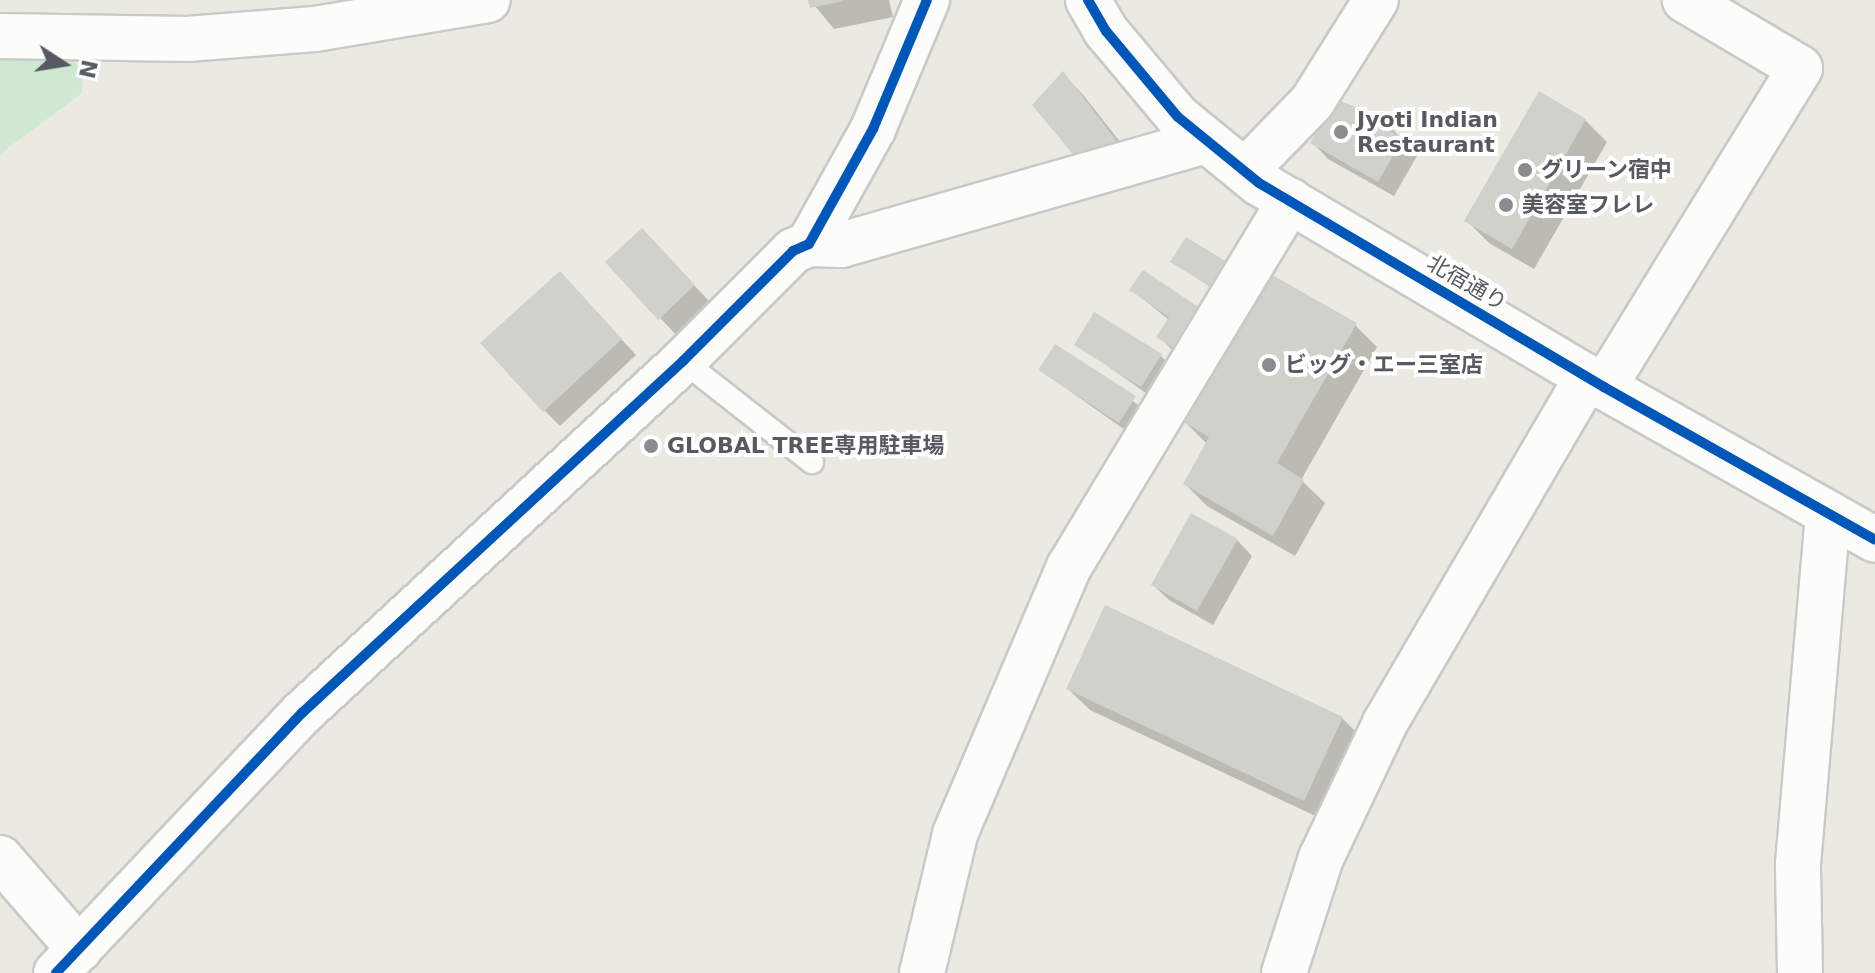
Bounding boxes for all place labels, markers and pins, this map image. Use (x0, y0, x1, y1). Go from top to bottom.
place label: Jyoti Indian Restaurant (1357, 106, 1498, 158)
marker: Jyoti Indian Restaurant (1332, 123, 1350, 141)
place label: グリーン宿中 (1541, 157, 1673, 183)
marker: グリーン宿中 (1516, 161, 1534, 179)
place label: 美容室フレレ (1522, 192, 1654, 218)
marker: 美容室フレレ (1497, 196, 1515, 214)
place label: ビッグ・エー三室店 (1285, 352, 1483, 378)
marker: ビッグ・エー三室店 (1260, 356, 1278, 374)
place label: GLOBAL TREE専用駐車場 (667, 433, 944, 459)
marker: GLOBAL TREE専用駐車場 (642, 437, 660, 455)

